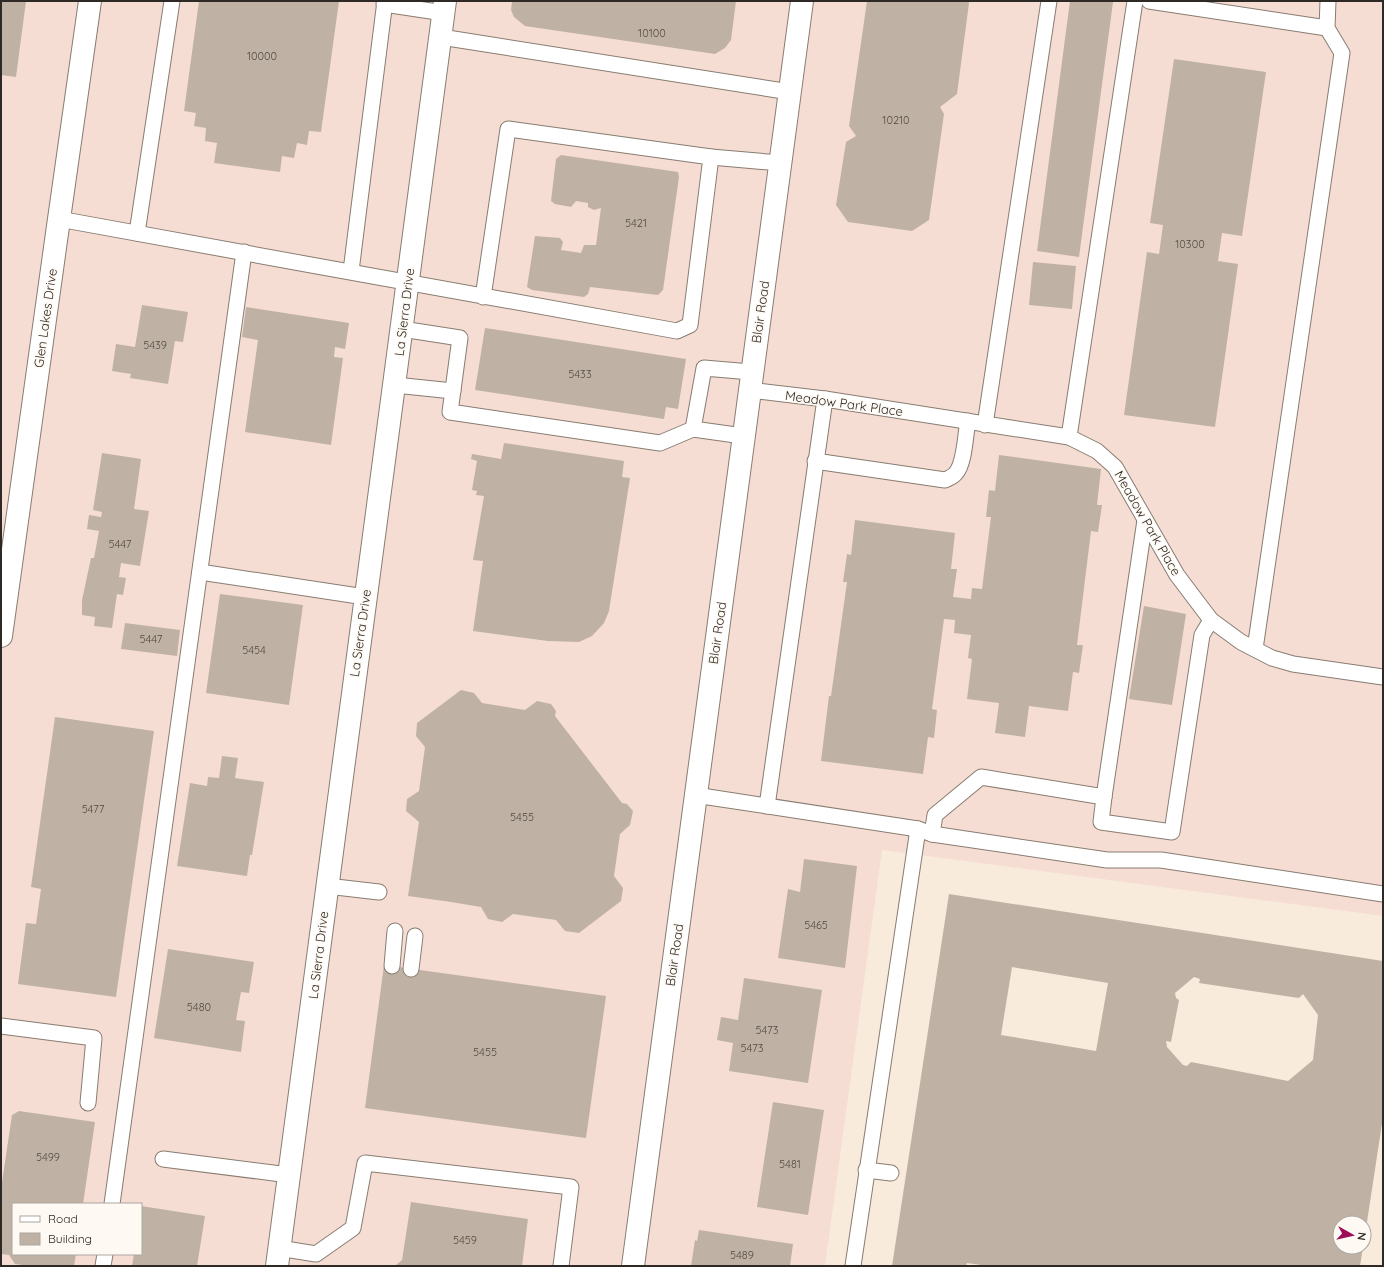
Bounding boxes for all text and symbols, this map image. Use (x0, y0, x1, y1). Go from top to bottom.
house number: 10100 (638, 26, 666, 40)
house number: 10000 (247, 49, 277, 63)
house number: 10210 (882, 113, 910, 127)
house number: 5421 (625, 216, 647, 230)
house number: 10300 (1175, 237, 1205, 251)
street label: Glen Lakes Drive (30, 267, 60, 369)
street label: La Sierra Drive (391, 267, 417, 357)
street label: Blair Road (748, 280, 772, 344)
house number: 5439 (143, 338, 167, 352)
house number: 5433 (568, 367, 592, 381)
street label: Meadow Park Place (784, 387, 904, 419)
street label: Meadow Park Place (1111, 468, 1185, 578)
house number: 5447 (109, 537, 132, 551)
street label: La Sierra Drive (346, 588, 374, 678)
street label: Blair Road (705, 601, 729, 665)
house number: 5447 (140, 632, 163, 646)
house number: 5454 (242, 643, 266, 657)
house number: 5477 (82, 802, 105, 816)
house number: 5455 (510, 810, 534, 824)
street label: La Sierra Drive (305, 910, 331, 1000)
house number: 5465 (804, 918, 828, 932)
street label: Blair Road (662, 923, 686, 987)
house number: 5480 (187, 1000, 211, 1014)
house number: 5473 (756, 1023, 779, 1037)
house number: 5473 (741, 1041, 764, 1055)
house number: 5455 (473, 1045, 497, 1059)
house number: 5499 (36, 1150, 60, 1164)
house number: 5481 (779, 1157, 801, 1171)
legend (12, 1203, 142, 1255)
text: Road (48, 1211, 78, 1226)
north arrow (1332, 1215, 1372, 1255)
text: Building (48, 1231, 92, 1246)
text: N (1354, 1231, 1369, 1241)
house number: 5459 (453, 1233, 477, 1247)
house number: 5489 (730, 1248, 754, 1262)

